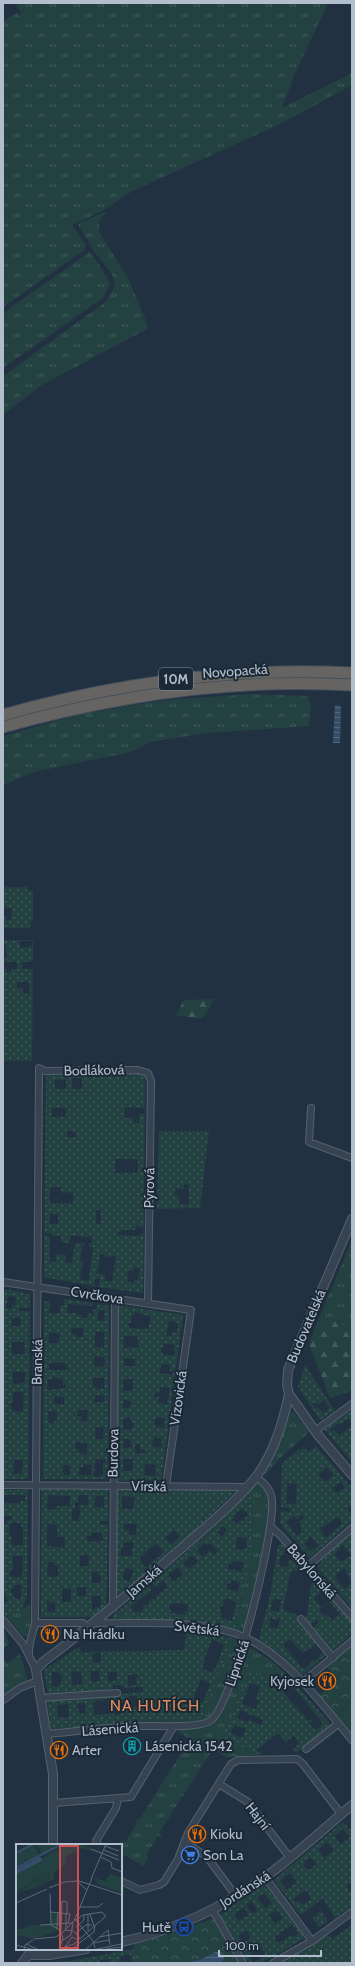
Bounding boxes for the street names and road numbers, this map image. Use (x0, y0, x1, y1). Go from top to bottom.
street label: Novopacká (202, 660, 269, 682)
road number: 10M (159, 668, 193, 690)
street label: Bodláková (63, 1060, 125, 1080)
street label: Pýrová (140, 1167, 158, 1208)
street label: Cvrčkova (69, 1282, 125, 1308)
street label: Budovatelská (282, 1286, 330, 1366)
street label: Branská (28, 1339, 46, 1385)
street label: Vizovická (165, 1369, 191, 1427)
street label: Burdova (104, 1428, 122, 1478)
street label: Vírská (131, 1477, 167, 1495)
street label: Babylonská (283, 1540, 341, 1602)
street label: Jamská (122, 1561, 166, 1602)
street label: Světská (173, 1616, 221, 1640)
street label: Lipnická (221, 1637, 253, 1689)
street label: Lásenická (81, 1718, 139, 1740)
street label: Hajní (242, 1799, 274, 1833)
street label: Jordánská (215, 1866, 274, 1912)

